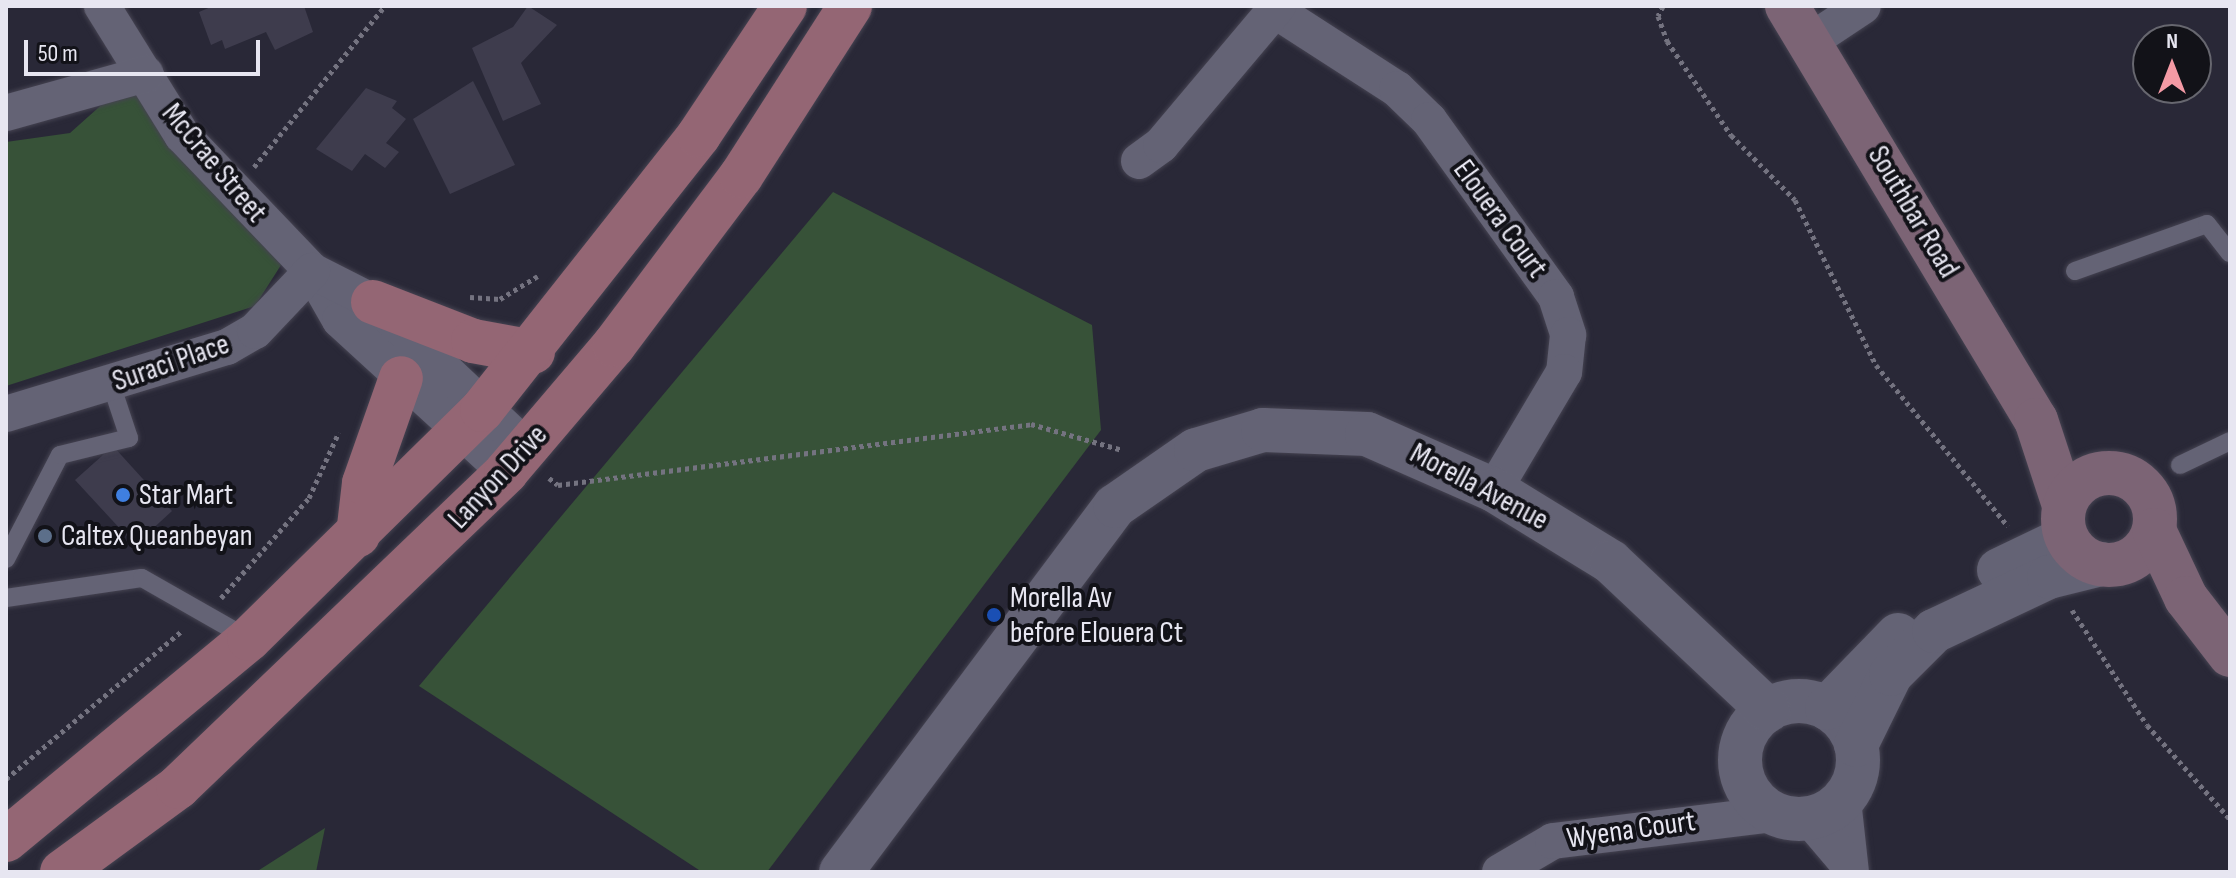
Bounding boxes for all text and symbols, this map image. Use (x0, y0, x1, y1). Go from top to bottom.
scale bar (28, 24, 264, 74)
north arrow (2132, 24, 2212, 104)
text: N (2166, 28, 2178, 55)
text: 50 m (38, 39, 78, 68)
street label: McCrae Street (154, 96, 274, 230)
street label: Southbar Road (1860, 140, 1966, 284)
street label: Elouera Court (1445, 153, 1555, 285)
street label: Suraci Place (108, 326, 234, 400)
street label: Lanyon Drive (441, 417, 555, 537)
street label: Morella Avenue (1404, 436, 1554, 538)
place label: Star Mart (139, 477, 233, 513)
marker: Star Mart (114, 486, 132, 504)
place label: Caltex Queanbeyan (61, 518, 253, 554)
marker: Caltex Queanbeyan (36, 527, 54, 545)
place label: Morella Av before Elouera Ct (1010, 580, 1183, 650)
marker: Morella Av before Elouera Ct (985, 606, 1003, 624)
street label: Wyena Court (1564, 803, 1698, 857)

